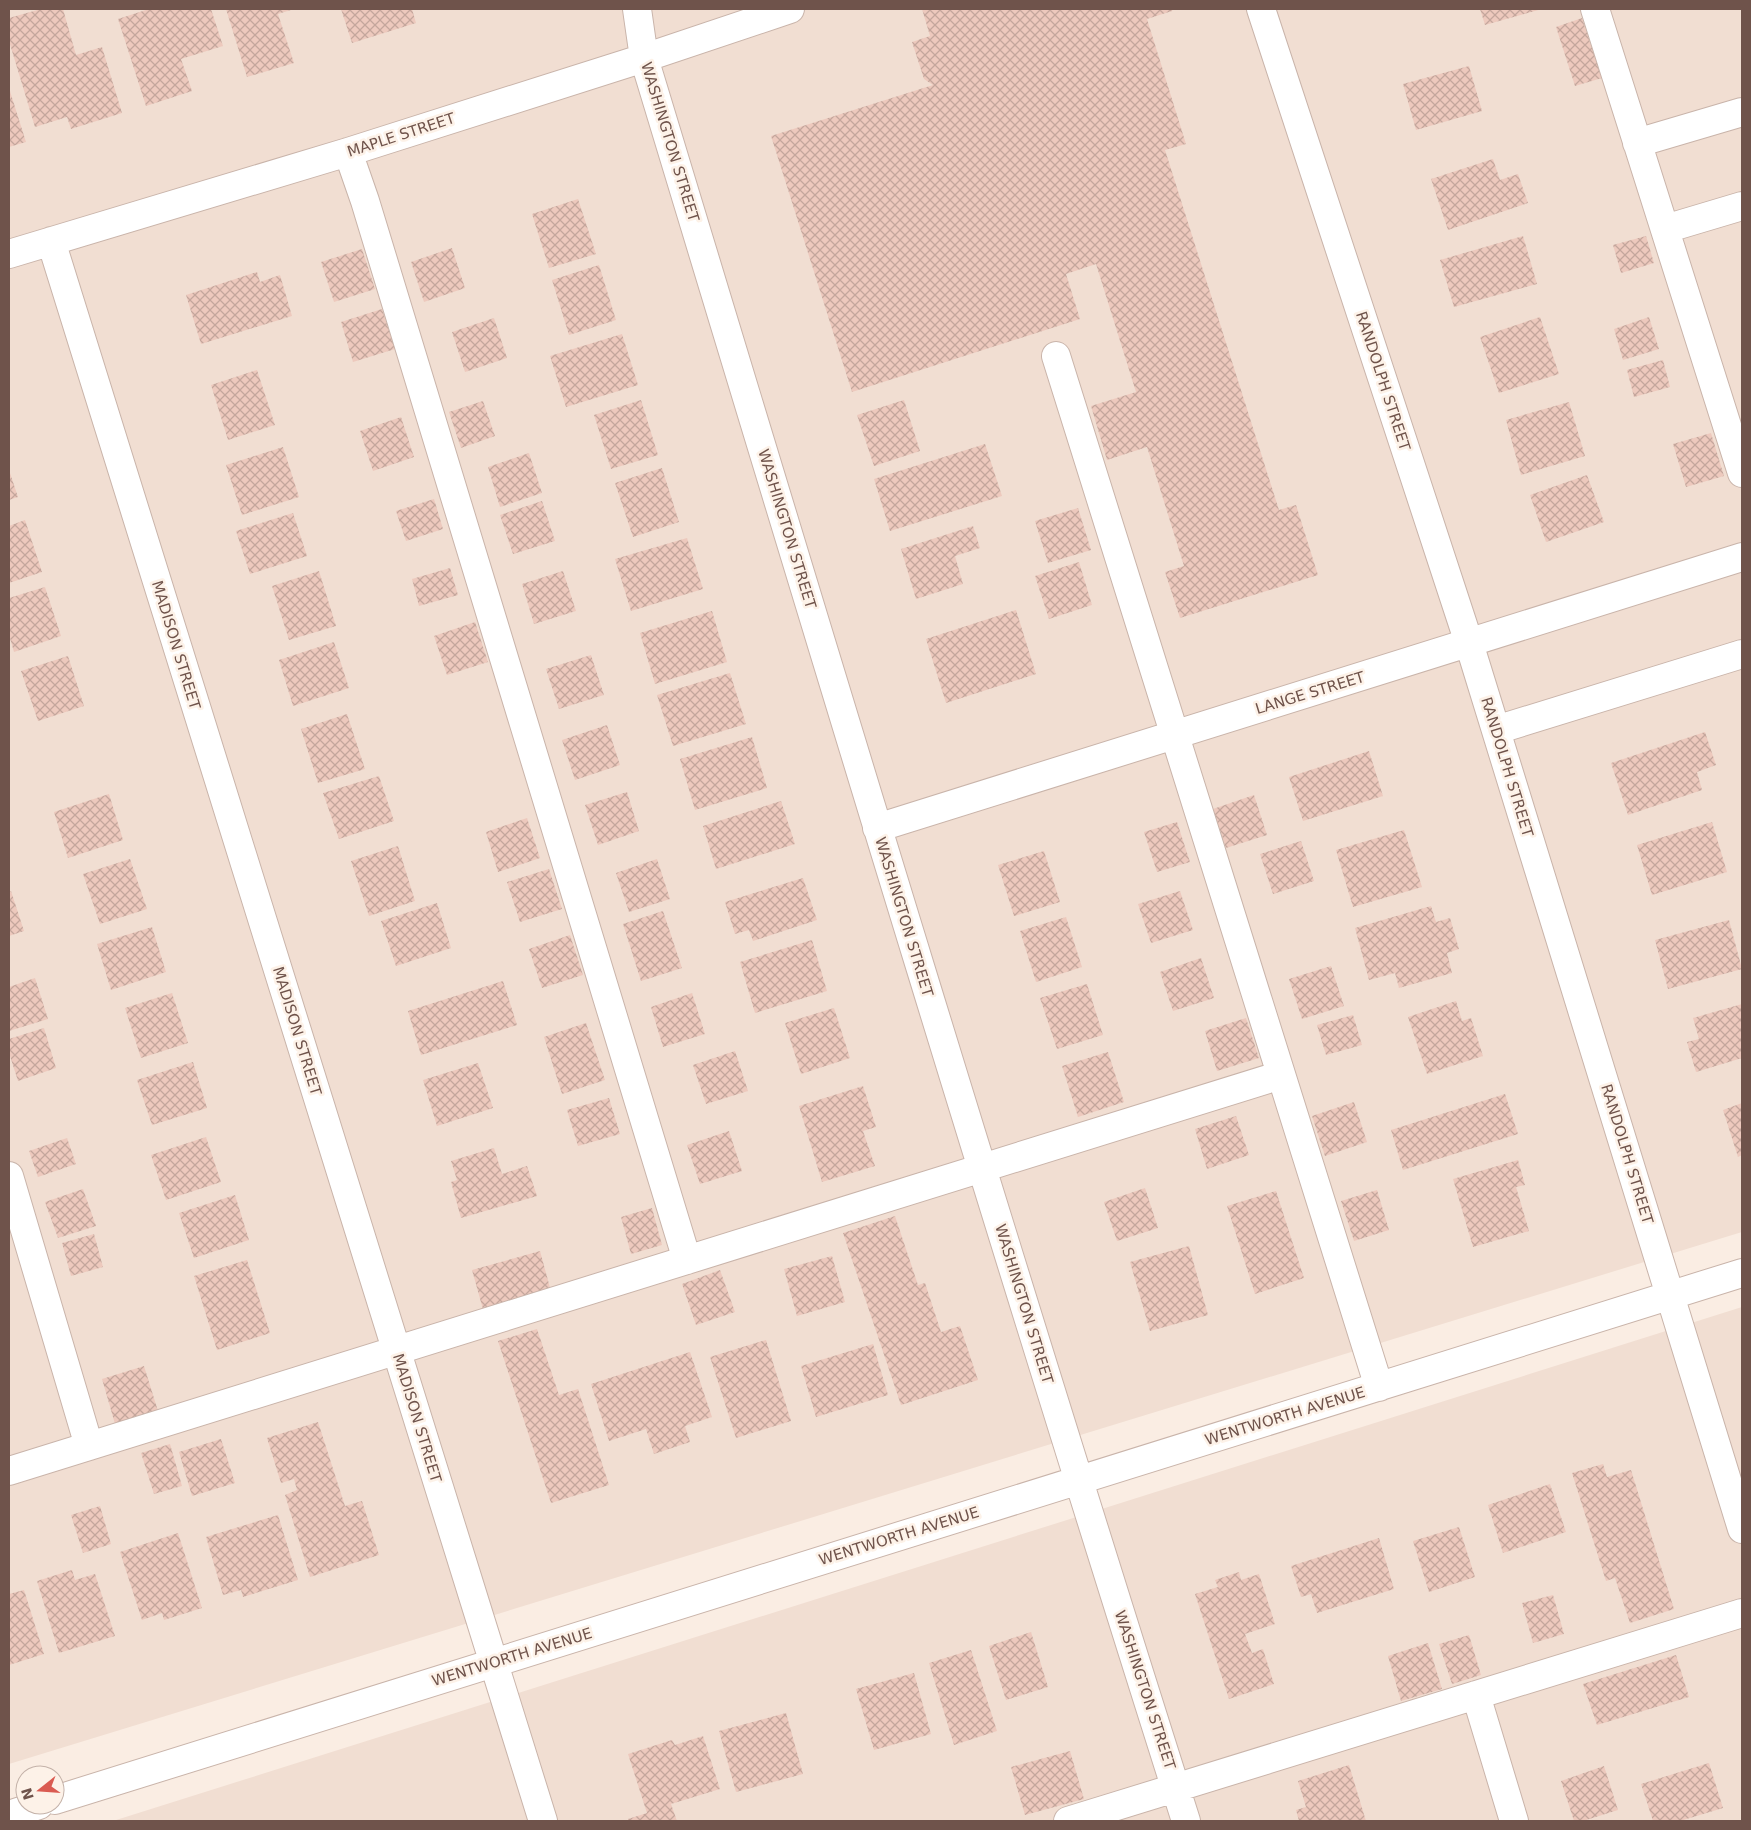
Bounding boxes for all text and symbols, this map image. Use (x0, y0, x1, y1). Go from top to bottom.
street label: WASHINGTON STREET (637, 60, 703, 225)
street label: MAPLE STREET (345, 109, 458, 161)
street label: RANDOLPH STREET (1352, 309, 1414, 454)
street label: WASHINGTON STREET (754, 447, 820, 612)
street label: MADISON STREET (148, 578, 204, 712)
street label: LANGE STREET (1253, 668, 1368, 718)
street label: RANDOLPH STREET (1477, 695, 1537, 840)
street label: WASHINGTON STREET (871, 835, 937, 1000)
street label: MADISON STREET (269, 964, 325, 1098)
street label: RANDOLPH STREET (1597, 1082, 1657, 1227)
street label: WASHINGTON STREET (991, 1222, 1057, 1387)
street label: MADISON STREET (389, 1351, 445, 1485)
street label: WENTWORTH AVENUE (1203, 1383, 1367, 1449)
street label: WENTWORTH AVENUE (817, 1503, 981, 1569)
street label: WASHINGTON STREET (1111, 1608, 1179, 1773)
street label: WENTWORTH AVENUE (430, 1624, 594, 1690)
north arrow (15, 1765, 65, 1815)
text: N (18, 1786, 37, 1802)

